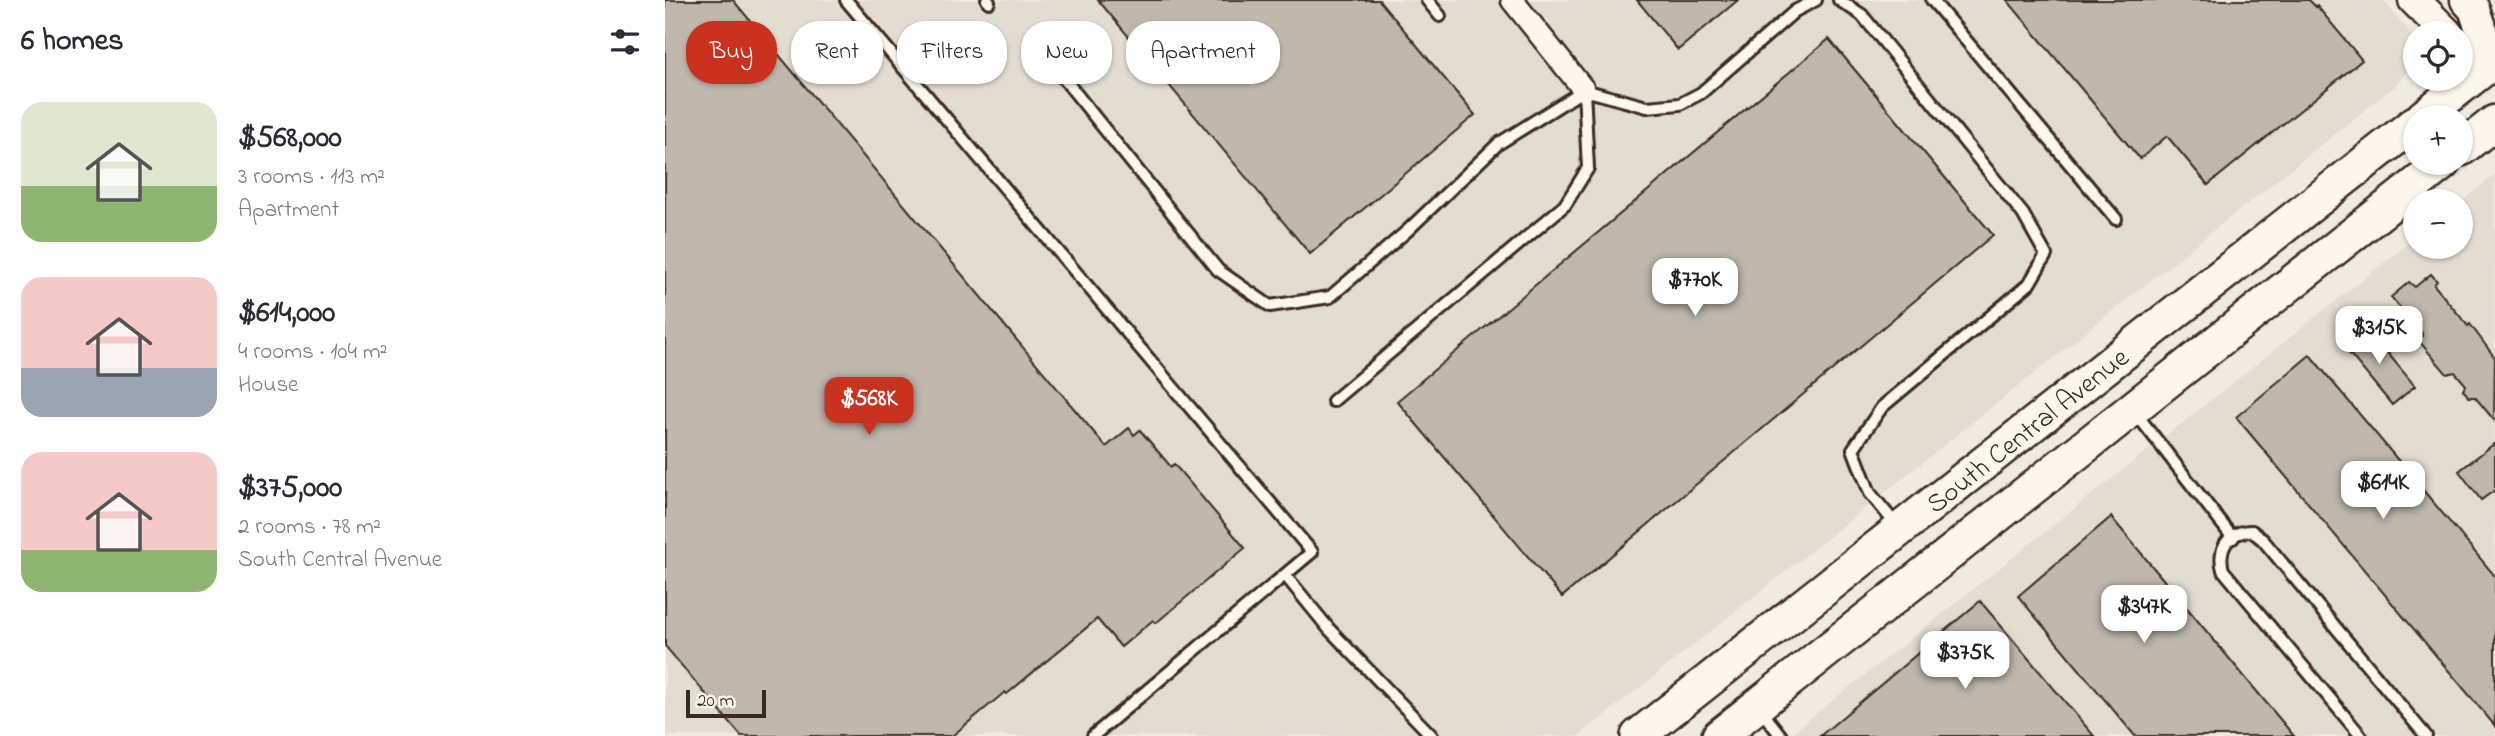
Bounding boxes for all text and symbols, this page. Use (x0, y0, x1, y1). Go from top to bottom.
text: 6 homes (21, 20, 124, 64)
chip: Buy (686, 21, 777, 84)
chip: Rent (791, 21, 883, 84)
chip: Filters (897, 21, 1007, 84)
chip: New (1021, 21, 1112, 84)
chip: Apartment (1126, 21, 1280, 84)
map controls (2403, 21, 2473, 259)
button: locate (2403, 21, 2473, 91)
icon: filters (606, 23, 644, 61)
button: + (2403, 105, 2473, 175)
text: $568,000 (238, 117, 342, 161)
icon: home (77, 130, 161, 214)
text: 3 rooms · 113 m² (238, 161, 385, 194)
button: − (2403, 189, 2473, 259)
text: Apartment (238, 194, 339, 227)
pin: $770K (1646, 258, 1744, 318)
text: $770K (1668, 264, 1722, 297)
text: $614,000 (238, 292, 335, 336)
icon: home (77, 305, 161, 389)
pin: $315K (2330, 306, 2428, 366)
text: $315K (2351, 312, 2407, 345)
text: 4 rooms · 104 m² (238, 336, 387, 369)
street label: South Central Avenue (1918, 339, 2139, 525)
text: House (238, 369, 298, 402)
pin: $568K (820, 378, 918, 437)
text: $568K (841, 383, 897, 416)
pin: $614K (2334, 462, 2432, 521)
text: $375,000 (238, 467, 342, 511)
text: $614K (2357, 467, 2409, 500)
icon: home (77, 480, 161, 564)
text: 2 rooms · 78 m² (238, 511, 381, 544)
text: South Central Avenue (238, 544, 442, 577)
pin: $347K (2095, 586, 2193, 645)
text: $347K (2117, 591, 2171, 624)
pin: $375K (1916, 632, 2014, 691)
text: $375K (1936, 637, 1994, 670)
scale bar (686, 687, 767, 719)
text: 20 m (697, 688, 734, 715)

